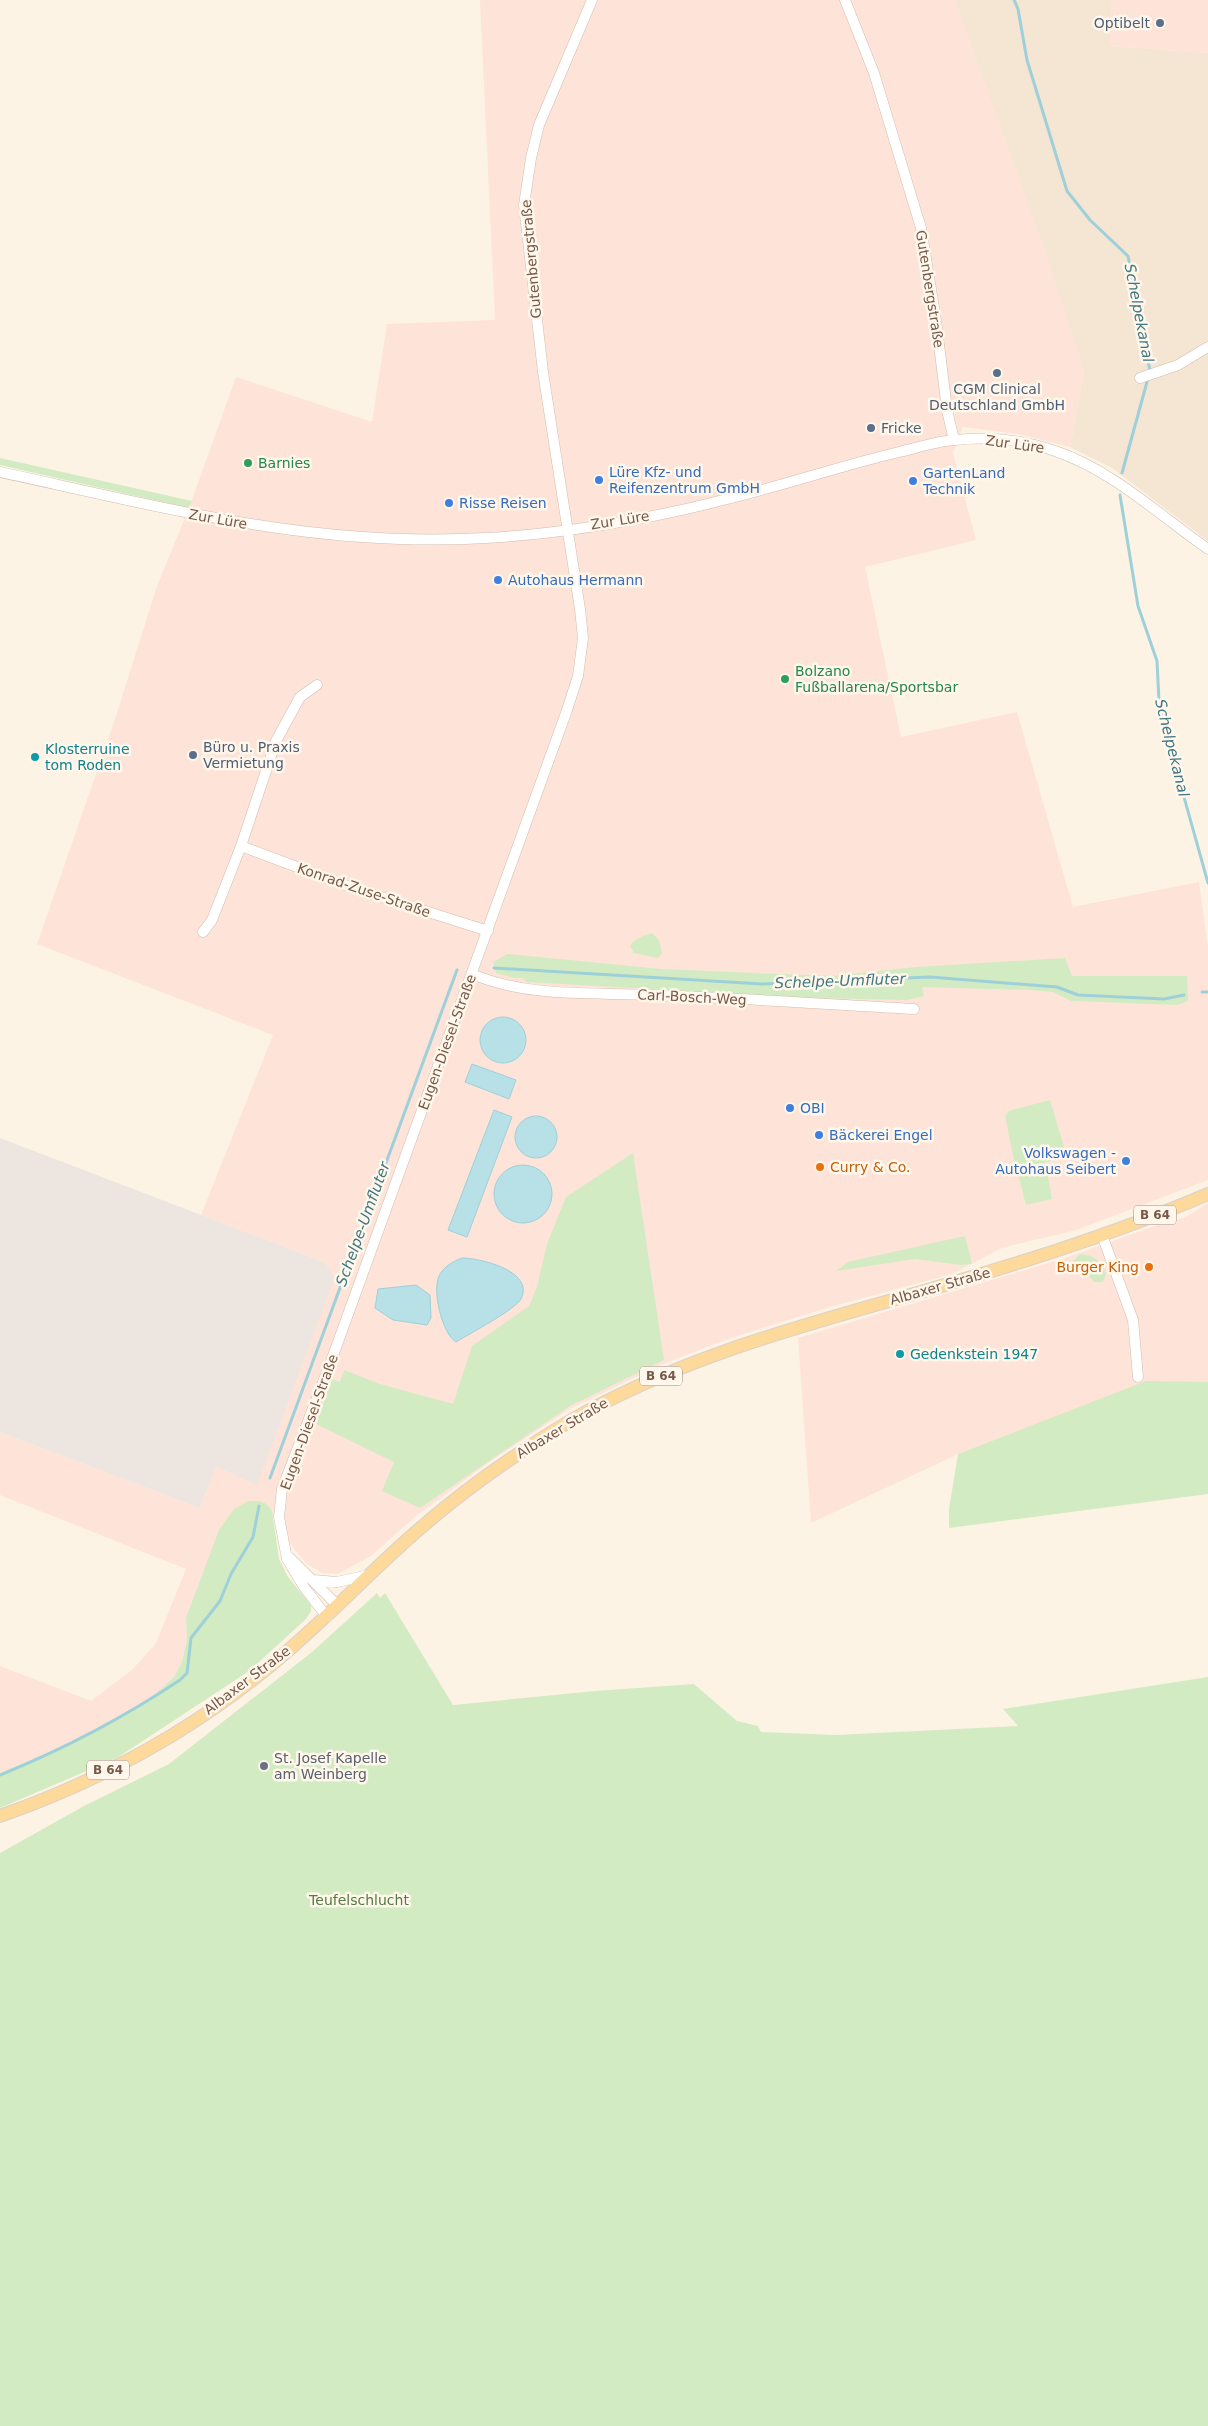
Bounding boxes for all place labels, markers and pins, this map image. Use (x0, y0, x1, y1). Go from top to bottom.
place label: Optibelt (1094, 15, 1151, 31)
marker: Optibelt (1154, 17, 1166, 29)
marker: CGM Clinical Deutschland GmbH (991, 367, 1003, 379)
place label: CGM Clinical Deutschland GmbH (929, 381, 1065, 413)
place label: Fricke (881, 420, 922, 436)
marker: Fricke (865, 422, 877, 434)
place label: Barnies (258, 455, 310, 471)
marker: Barnies (242, 457, 254, 469)
place label: Lüre Kfz- und Reifenzentrum GmbH (609, 464, 760, 496)
place label: GartenLand Technik (922, 465, 1005, 497)
marker: Lüre Kfz- und Reifenzentrum GmbH (593, 474, 605, 486)
marker: GartenLand Technik (907, 475, 919, 487)
place label: Risse Reisen (459, 495, 547, 511)
marker: Risse Reisen (443, 497, 455, 509)
place label: Autohaus Hermann (508, 572, 643, 588)
marker: Autohaus Hermann (492, 574, 504, 586)
place label: Bolzano Fußballarena/Sportsbar (795, 663, 958, 695)
marker: Bolzano Fußballarena/Sportsbar (779, 673, 791, 685)
place label: Büro u. Praxis Vermietung (203, 739, 300, 771)
place label: Klosterruine tom Roden (45, 741, 130, 773)
marker: Büro u. Praxis Vermietung (187, 749, 199, 761)
marker: Klosterruine tom Roden (29, 751, 41, 763)
place label: OBI (800, 1100, 825, 1116)
marker: OBI (784, 1102, 796, 1114)
place label: Bäckerei Engel (829, 1127, 933, 1143)
marker: Bäckerei Engel (813, 1129, 825, 1141)
place label: Volkswagen - Autohaus Seibert (995, 1145, 1117, 1177)
marker: Volkswagen - Autohaus Seibert (1120, 1155, 1132, 1167)
place label: Curry & Co. (830, 1159, 911, 1175)
marker: Curry & Co. (814, 1161, 826, 1173)
place label: Burger King (1056, 1259, 1139, 1275)
marker: Burger King (1143, 1261, 1155, 1273)
place label: Gedenkstein 1947 (910, 1346, 1038, 1362)
marker: Gedenkstein 1947 (894, 1348, 906, 1360)
place label: St. Josef Kapelle am Weinberg (274, 1750, 387, 1782)
marker: St. Josef Kapelle am Weinberg (258, 1760, 270, 1772)

